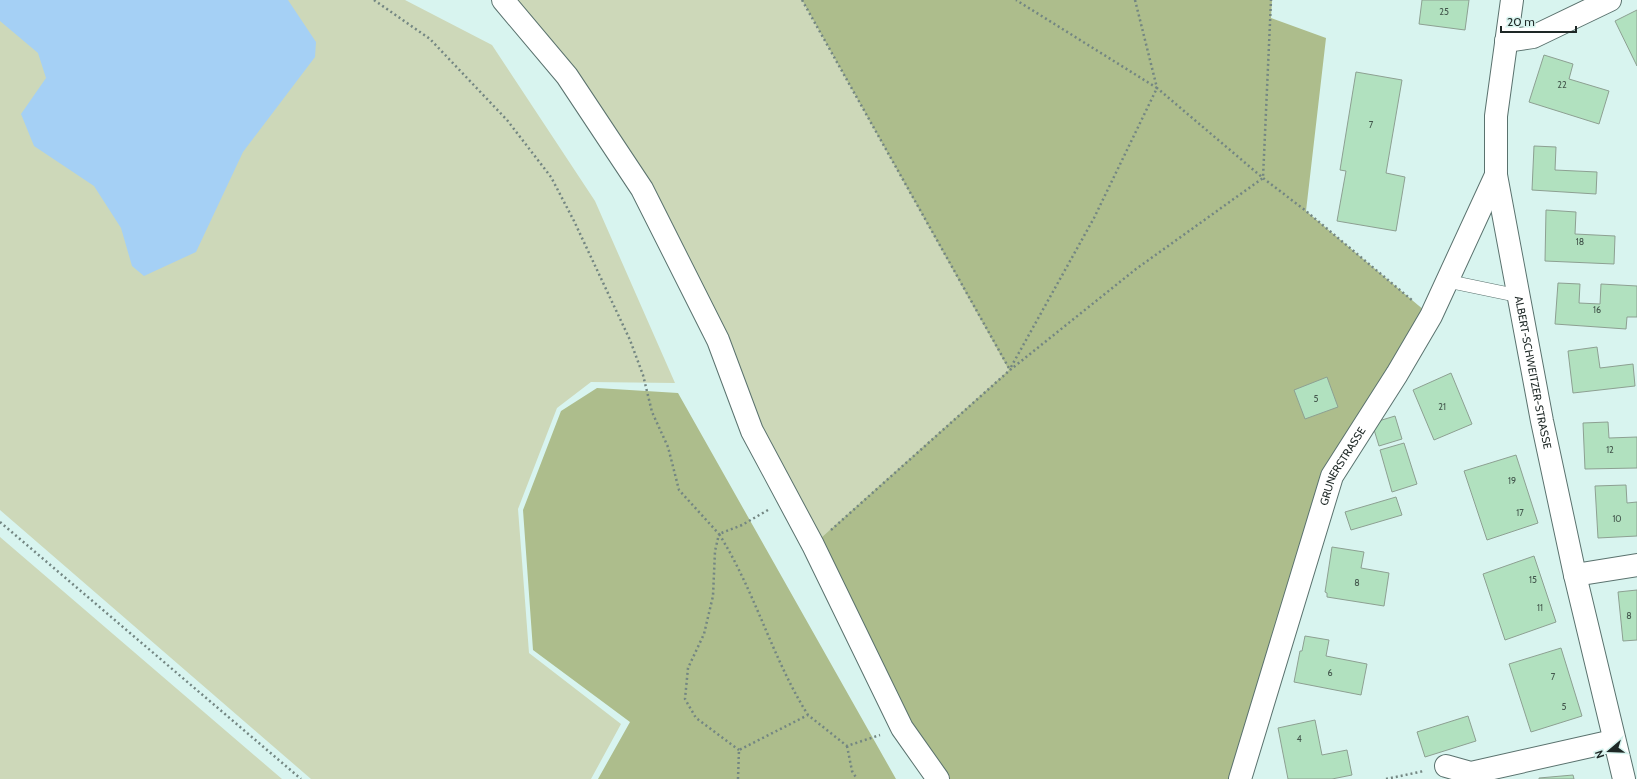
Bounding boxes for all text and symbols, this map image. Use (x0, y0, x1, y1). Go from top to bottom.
house number: 25 (1439, 6, 1449, 17)
scale bar (1501, 8, 1576, 34)
text: 20 m (1507, 14, 1535, 29)
house number: 22 (1557, 79, 1567, 90)
house number: 7 (1369, 119, 1374, 130)
house number: 18 (1576, 236, 1584, 247)
street label: ALBERT-SCHWEITZER-STRASSE (1512, 295, 1555, 450)
house number: 16 (1593, 304, 1601, 315)
house number: 5 (1314, 393, 1319, 404)
house number: 21 (1438, 401, 1446, 412)
street label: GRUNERSTRASSE (1317, 424, 1369, 507)
house number: 12 (1606, 444, 1614, 455)
house number: 19 (1508, 475, 1516, 486)
house number: 17 (1516, 507, 1524, 518)
house number: 10 (1612, 513, 1622, 524)
house number: 15 (1529, 574, 1537, 585)
house number: 8 (1354, 577, 1360, 588)
house number: 11 (1537, 602, 1543, 613)
house number: 8 (1626, 610, 1632, 621)
house number: 6 (1327, 667, 1333, 678)
house number: 7 (1551, 671, 1556, 682)
house number: 5 (1562, 701, 1567, 712)
north arrow (1589, 731, 1629, 771)
house number: 4 (1296, 733, 1302, 744)
text: N (1592, 748, 1607, 760)

